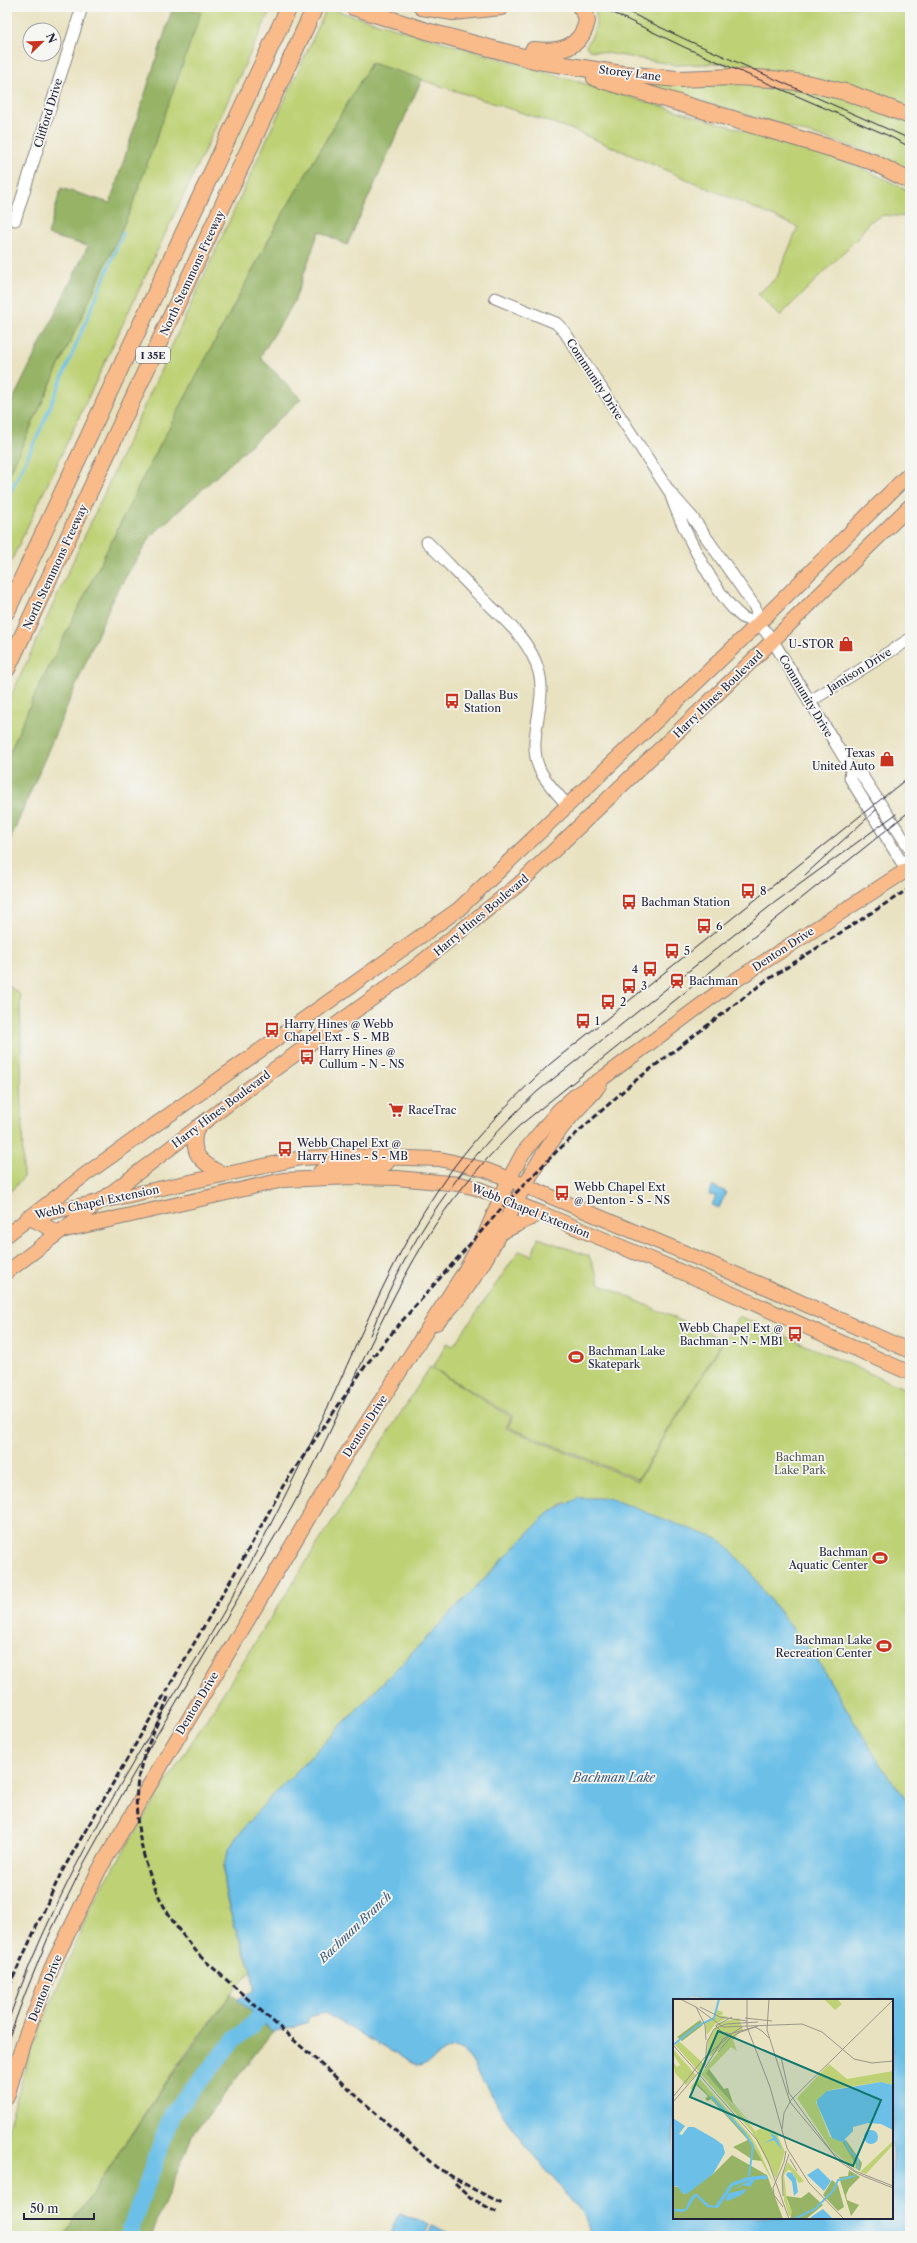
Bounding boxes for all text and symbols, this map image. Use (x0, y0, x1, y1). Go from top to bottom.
north arrow (22, 22, 62, 62)
text: N (43, 31, 60, 46)
street label: Storey Lane (598, 62, 662, 84)
street label: Clifford Drive (31, 77, 65, 149)
street label: North Stemmons Freeway (157, 207, 228, 338)
street label: Community Drive (564, 336, 626, 422)
road number: I 35E (136, 347, 170, 363)
street label: North Stemmons Freeway (20, 501, 91, 632)
shop icon: U-STOR (837, 635, 855, 653)
place label: U-STOR (789, 637, 835, 651)
street label: Jamison Drive (823, 645, 894, 696)
street label: Harry Hines Boulevard (670, 647, 766, 741)
street label: Community Drive (776, 652, 836, 740)
place label: Dallas Bus Station (464, 688, 518, 715)
bus stop icon: Dallas Bus Station (443, 692, 461, 710)
place label: Texas United Auto (812, 746, 875, 773)
shop icon: Texas United Auto (878, 750, 896, 768)
street label: Harry Hines Boulevard (431, 871, 532, 959)
bus stop icon: 8 (739, 882, 757, 900)
place label: 8 (760, 884, 767, 898)
bus stop icon: Bachman Station (620, 893, 638, 911)
place label: Bachman Station (641, 895, 730, 909)
bus stop icon: 6 (695, 917, 713, 935)
place label: 6 (716, 919, 723, 933)
street label: Denton Drive (749, 924, 817, 974)
bus stop icon: 5 (663, 942, 681, 960)
place label: 5 (684, 944, 690, 958)
bus stop icon: 4 (641, 960, 659, 978)
place label: 4 (632, 962, 638, 976)
station icon: Bachman (668, 972, 686, 990)
place label: Bachman (689, 974, 738, 988)
bus stop icon: 3 (620, 977, 638, 995)
place label: 3 (641, 979, 647, 993)
bus stop icon: 2 (599, 993, 617, 1011)
place label: 2 (620, 995, 626, 1009)
bus stop icon: 1 (574, 1012, 592, 1030)
place label: 1 (595, 1014, 600, 1028)
place label: Harry Hines @ Webb Chapel Ext - S - MB (284, 1017, 394, 1044)
bus stop icon: Harry Hines @ Webb Chapel Ext - S - MB (263, 1021, 281, 1039)
place label: Harry Hines @ Cullum - N - NS (319, 1044, 404, 1071)
bus stop icon: Harry Hines @ Cullum - N - NS (298, 1048, 316, 1066)
street label: Harry Hines Boulevard (169, 1067, 273, 1151)
supermarket icon: RaceTrac (387, 1101, 405, 1119)
place label: RaceTrac (408, 1103, 457, 1117)
place label: Webb Chapel Ext @ Harry Hines - S - MB (296, 1136, 408, 1163)
bus stop icon: Webb Chapel Ext @ Harry Hines - S - MB (276, 1140, 294, 1158)
street label: Webb Chapel Extension (469, 1180, 592, 1241)
place label: Webb Chapel Ext @ Denton - S - NS (573, 1180, 670, 1207)
street label: Webb Chapel Extension (33, 1182, 160, 1222)
bus stop icon: Webb Chapel Ext @ Denton - S - NS (553, 1184, 571, 1202)
place label: Webb Chapel Ext @ Bachman - N - MB1 (678, 1321, 783, 1348)
bus stop icon: Webb Chapel Ext @ Bachman - N - MB1 (786, 1325, 804, 1343)
place label: Bachman Lake Skatepark (588, 1344, 665, 1371)
sports icon: Bachman Lake Skatepark (567, 1348, 585, 1366)
street label: Denton Drive (340, 1392, 390, 1460)
park label: Bachman Lake Park (774, 1450, 827, 1477)
place label: Bachman Aquatic Center (788, 1545, 868, 1572)
sports icon: Bachman Aquatic Center (871, 1549, 889, 1567)
place label: Bachman Lake Recreation Center (776, 1633, 872, 1660)
sports icon: Bachman Lake Recreation Center (875, 1637, 893, 1655)
street label: Denton Drive (173, 1669, 221, 1737)
water label: Bachman Lake (572, 1770, 656, 1785)
water label: Bachman Branch (315, 1888, 395, 1966)
street label: Denton Drive (25, 1952, 65, 2024)
inset map (673, 1999, 893, 2219)
scale bar (24, 2195, 94, 2221)
text: 50 m (30, 2201, 59, 2216)

